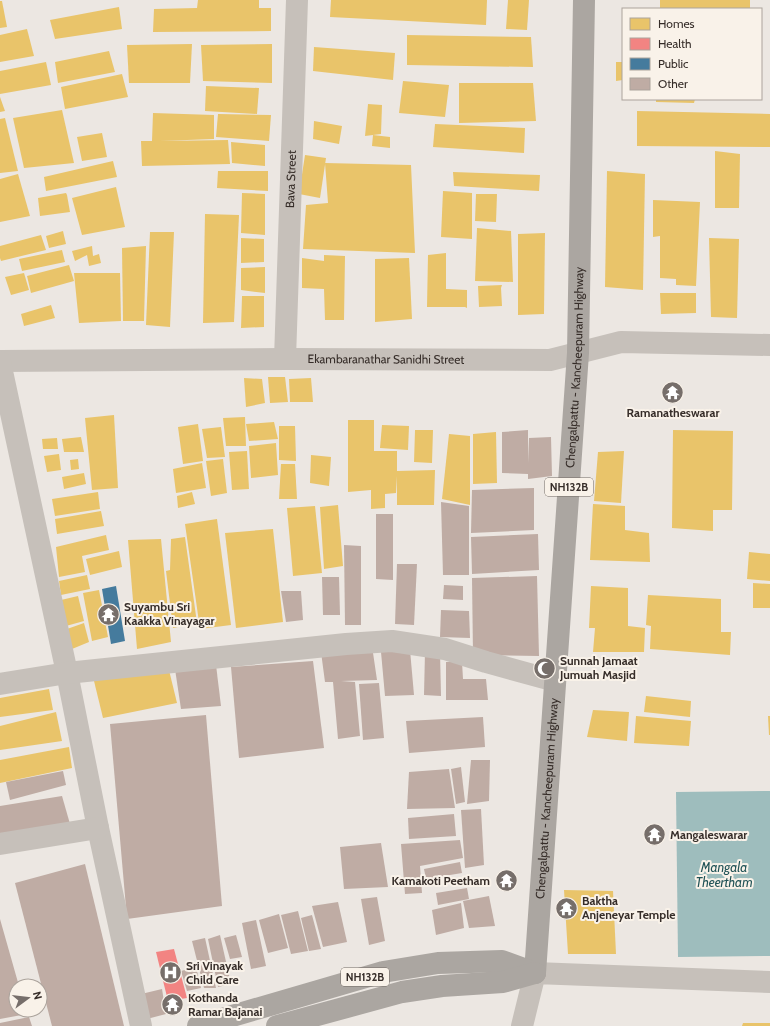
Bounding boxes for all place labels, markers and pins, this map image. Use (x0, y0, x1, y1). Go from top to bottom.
temple icon: Ramanatheswarar (660, 379, 686, 405)
place label: Ramanatheswarar (627, 405, 719, 420)
place label: Suyambu Sri Kaakka Vinayagar (124, 599, 215, 628)
temple icon: Suyambu Sri Kaakka Vinayagar (95, 601, 121, 627)
place label: Sunnah Jamaat Jumuah Masjid (559, 653, 638, 682)
mosque icon: Sunnah Jamaat Jumuah Masjid (531, 655, 557, 681)
temple icon: Mangaleswarar (642, 822, 668, 848)
place label: Mangaleswarar (670, 827, 747, 842)
temple icon: Kamakoti Peetham (493, 868, 519, 894)
place label: Kamakoti Peetham (392, 873, 490, 888)
place label: Baktha Anjeneyar Temple (582, 893, 675, 922)
temple icon: Baktha Anjeneyar Temple (554, 895, 580, 921)
place label: Sri Vinayak Child Care (186, 958, 243, 987)
hospital icon: Sri Vinayak Child Care (157, 960, 183, 986)
place label: Kothanda Ramar Bajanai (188, 990, 262, 1019)
temple icon: Kothanda Ramar Bajanai (160, 992, 186, 1018)

